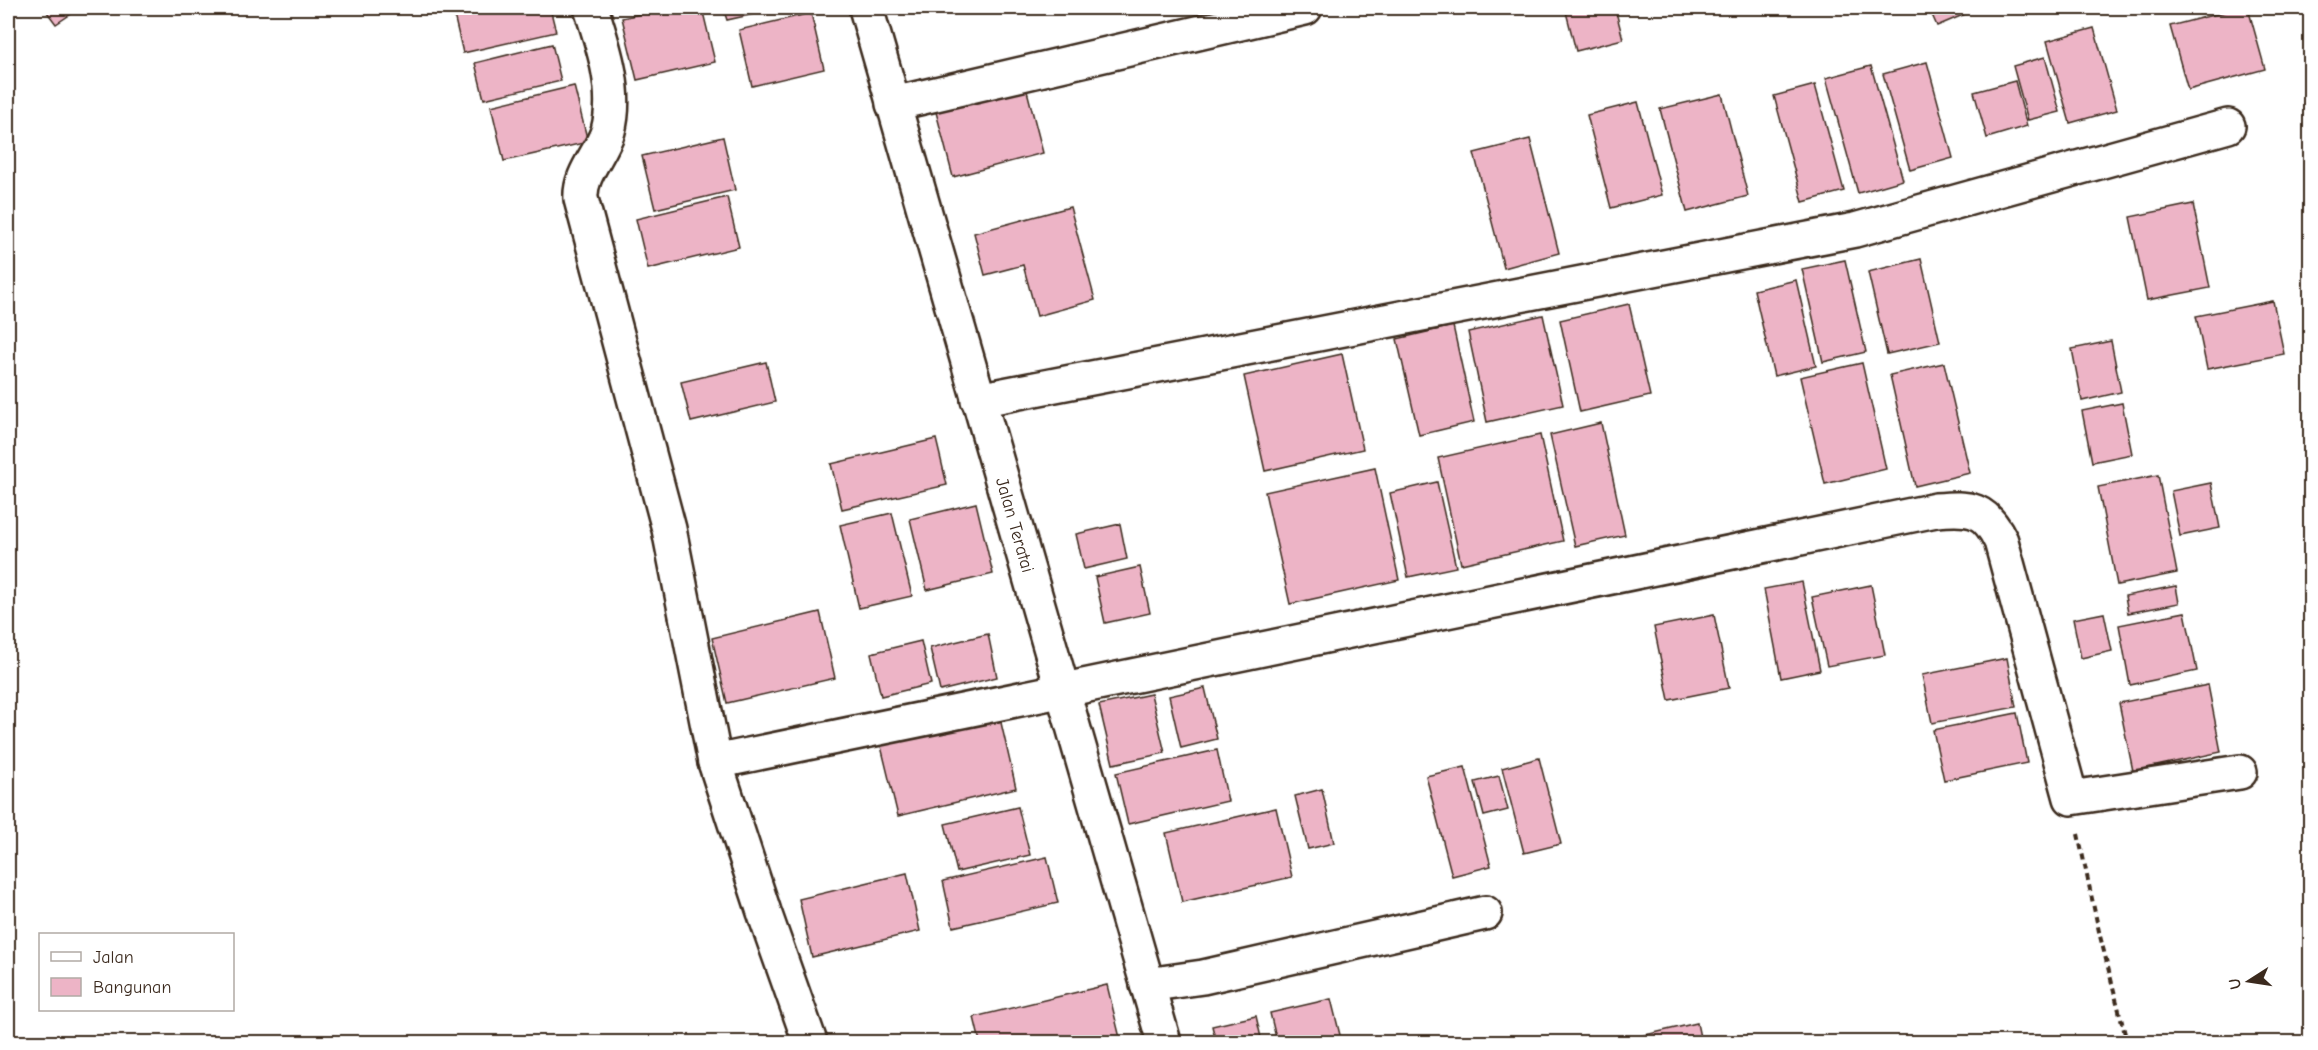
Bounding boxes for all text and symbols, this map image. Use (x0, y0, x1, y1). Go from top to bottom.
street label: Jalan Teratai (991, 475, 1038, 575)
legend (39, 933, 234, 1011)
text: Jalan (93, 947, 134, 968)
north arrow (2219, 951, 2279, 1011)
text: Bangunan (93, 977, 171, 998)
text: U (2225, 977, 2245, 991)

